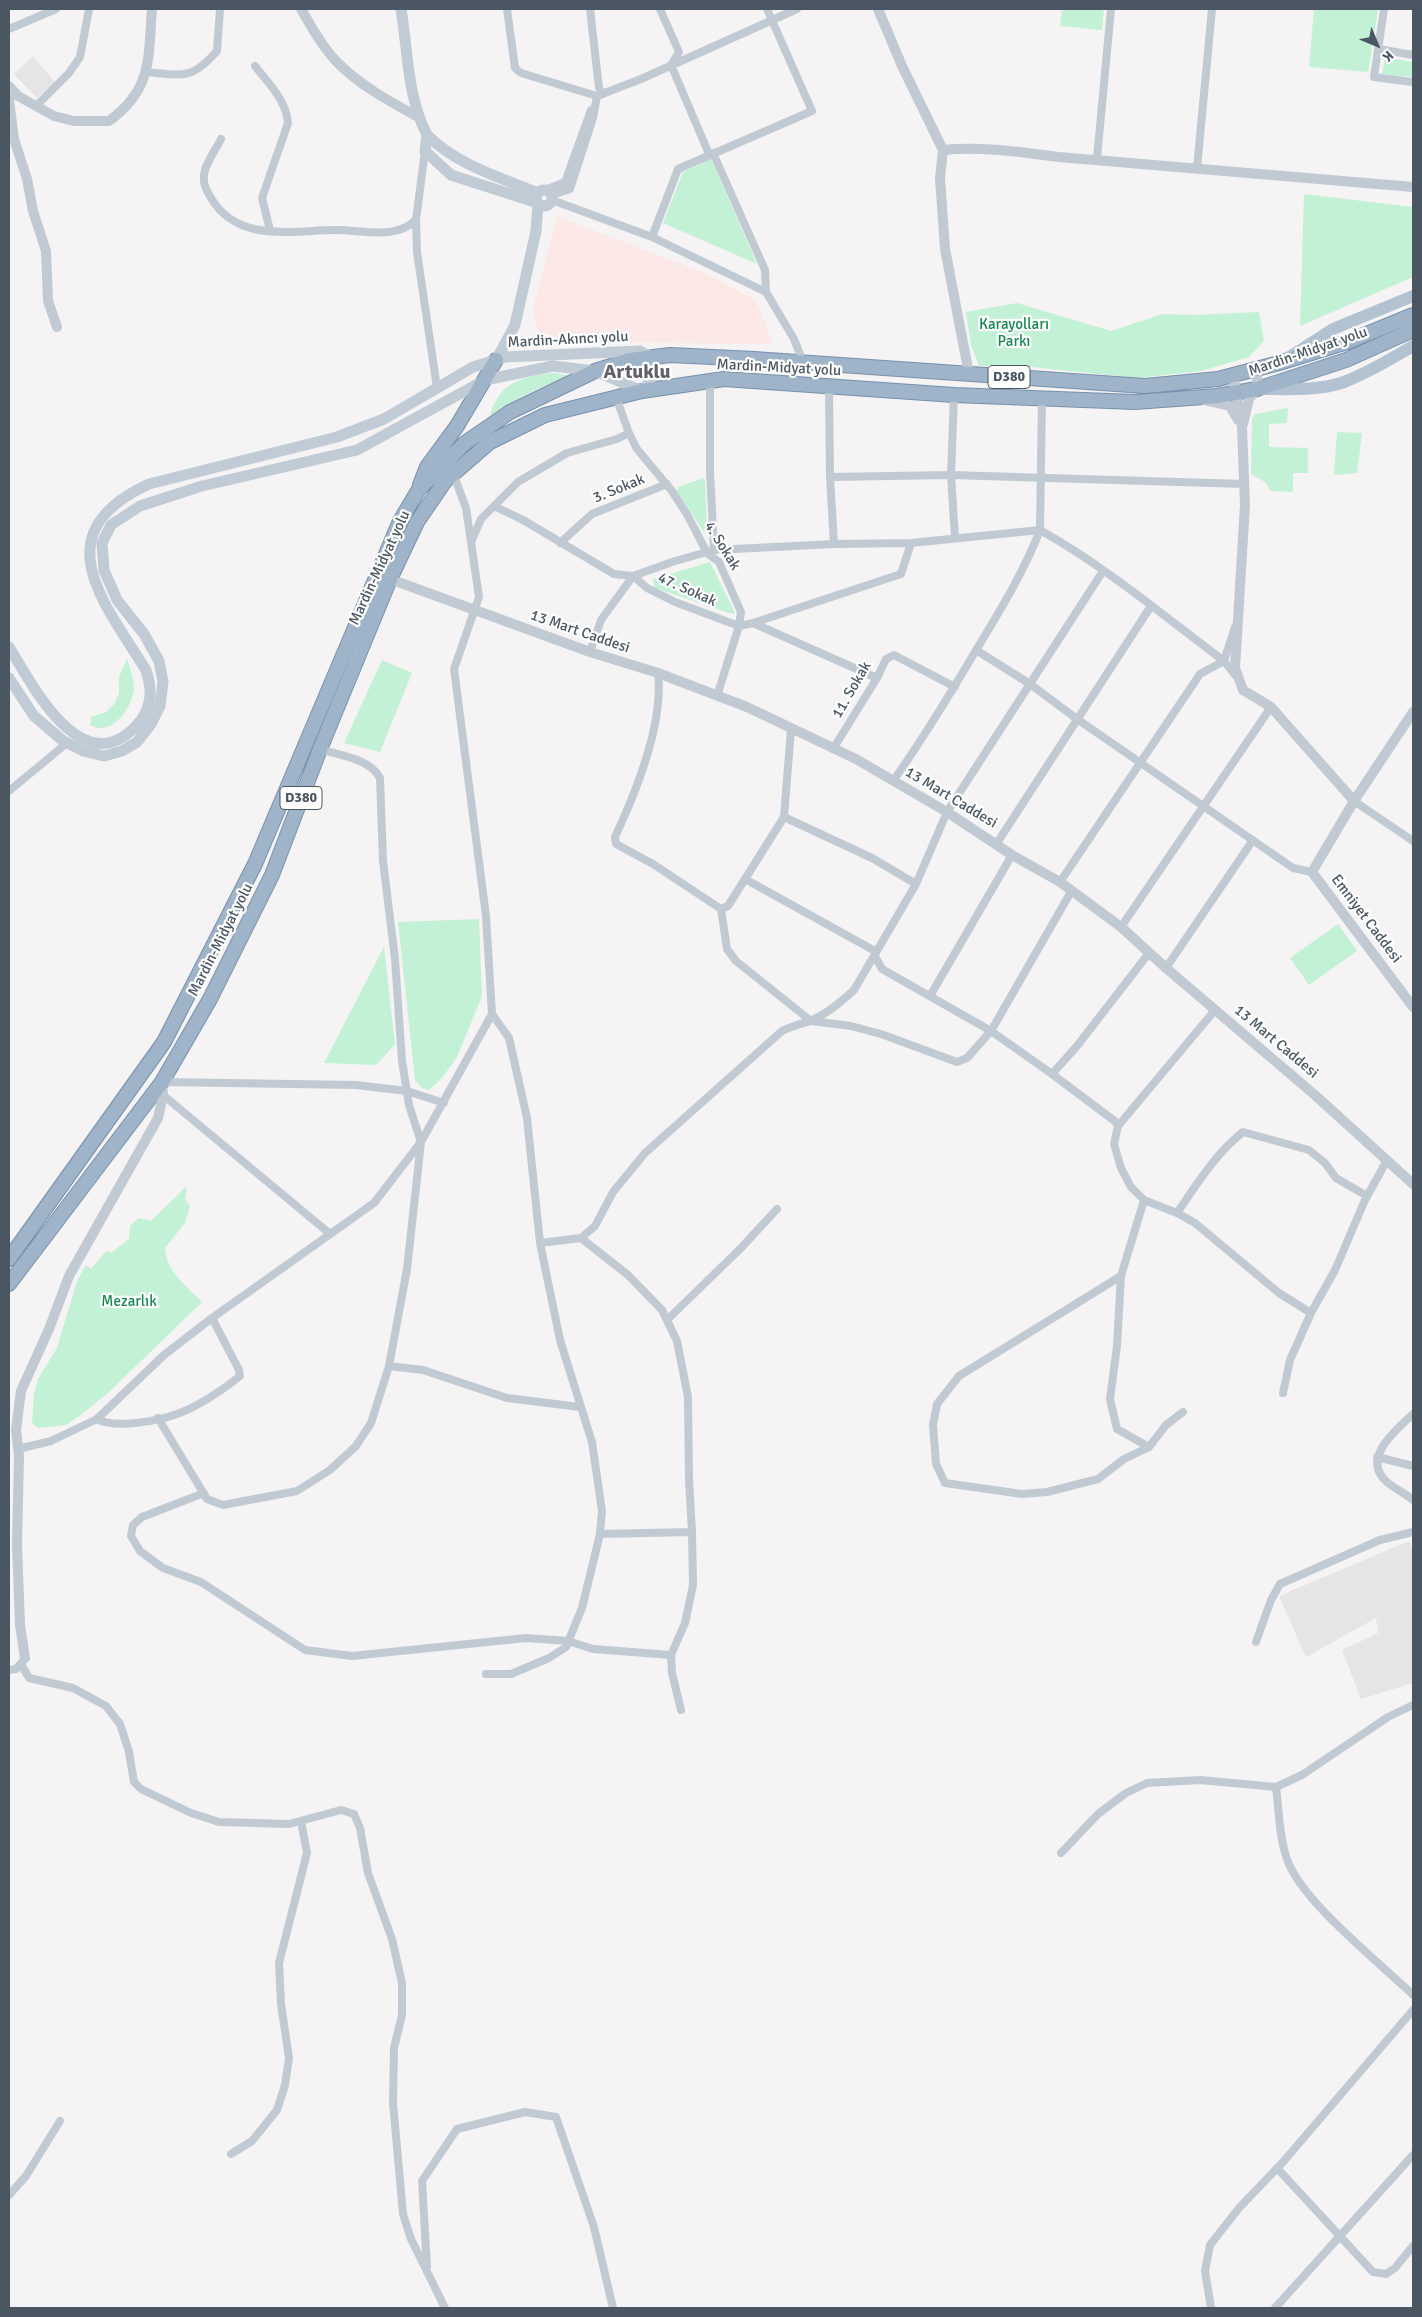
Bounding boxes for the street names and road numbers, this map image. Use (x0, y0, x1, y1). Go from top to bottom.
street label: Mardin-Midyat yolu (1246, 323, 1370, 381)
street label: Mardin-Akıncı yolu (507, 328, 629, 352)
street label: Mardin-Midyat yolu (716, 356, 842, 380)
road number: D380 (988, 366, 1030, 388)
street label: 3. Sokak (591, 471, 647, 507)
street label: Mardin-Midyat yolu (346, 508, 414, 628)
street label: 4. Sokak (700, 518, 744, 574)
street label: 47. Sokak (655, 569, 719, 611)
street label: 13 Mart Caddesi (528, 607, 632, 657)
street label: 11. Sokak (829, 659, 875, 721)
street label: 13 Mart Caddesi (902, 763, 1000, 833)
road number: D380 (280, 786, 322, 810)
street label: Emniyet Caddesi (1327, 871, 1405, 967)
street label: Mardin-Midyat yolu (185, 880, 257, 1000)
street label: 13 Mart Caddesi (1230, 1002, 1322, 1082)

